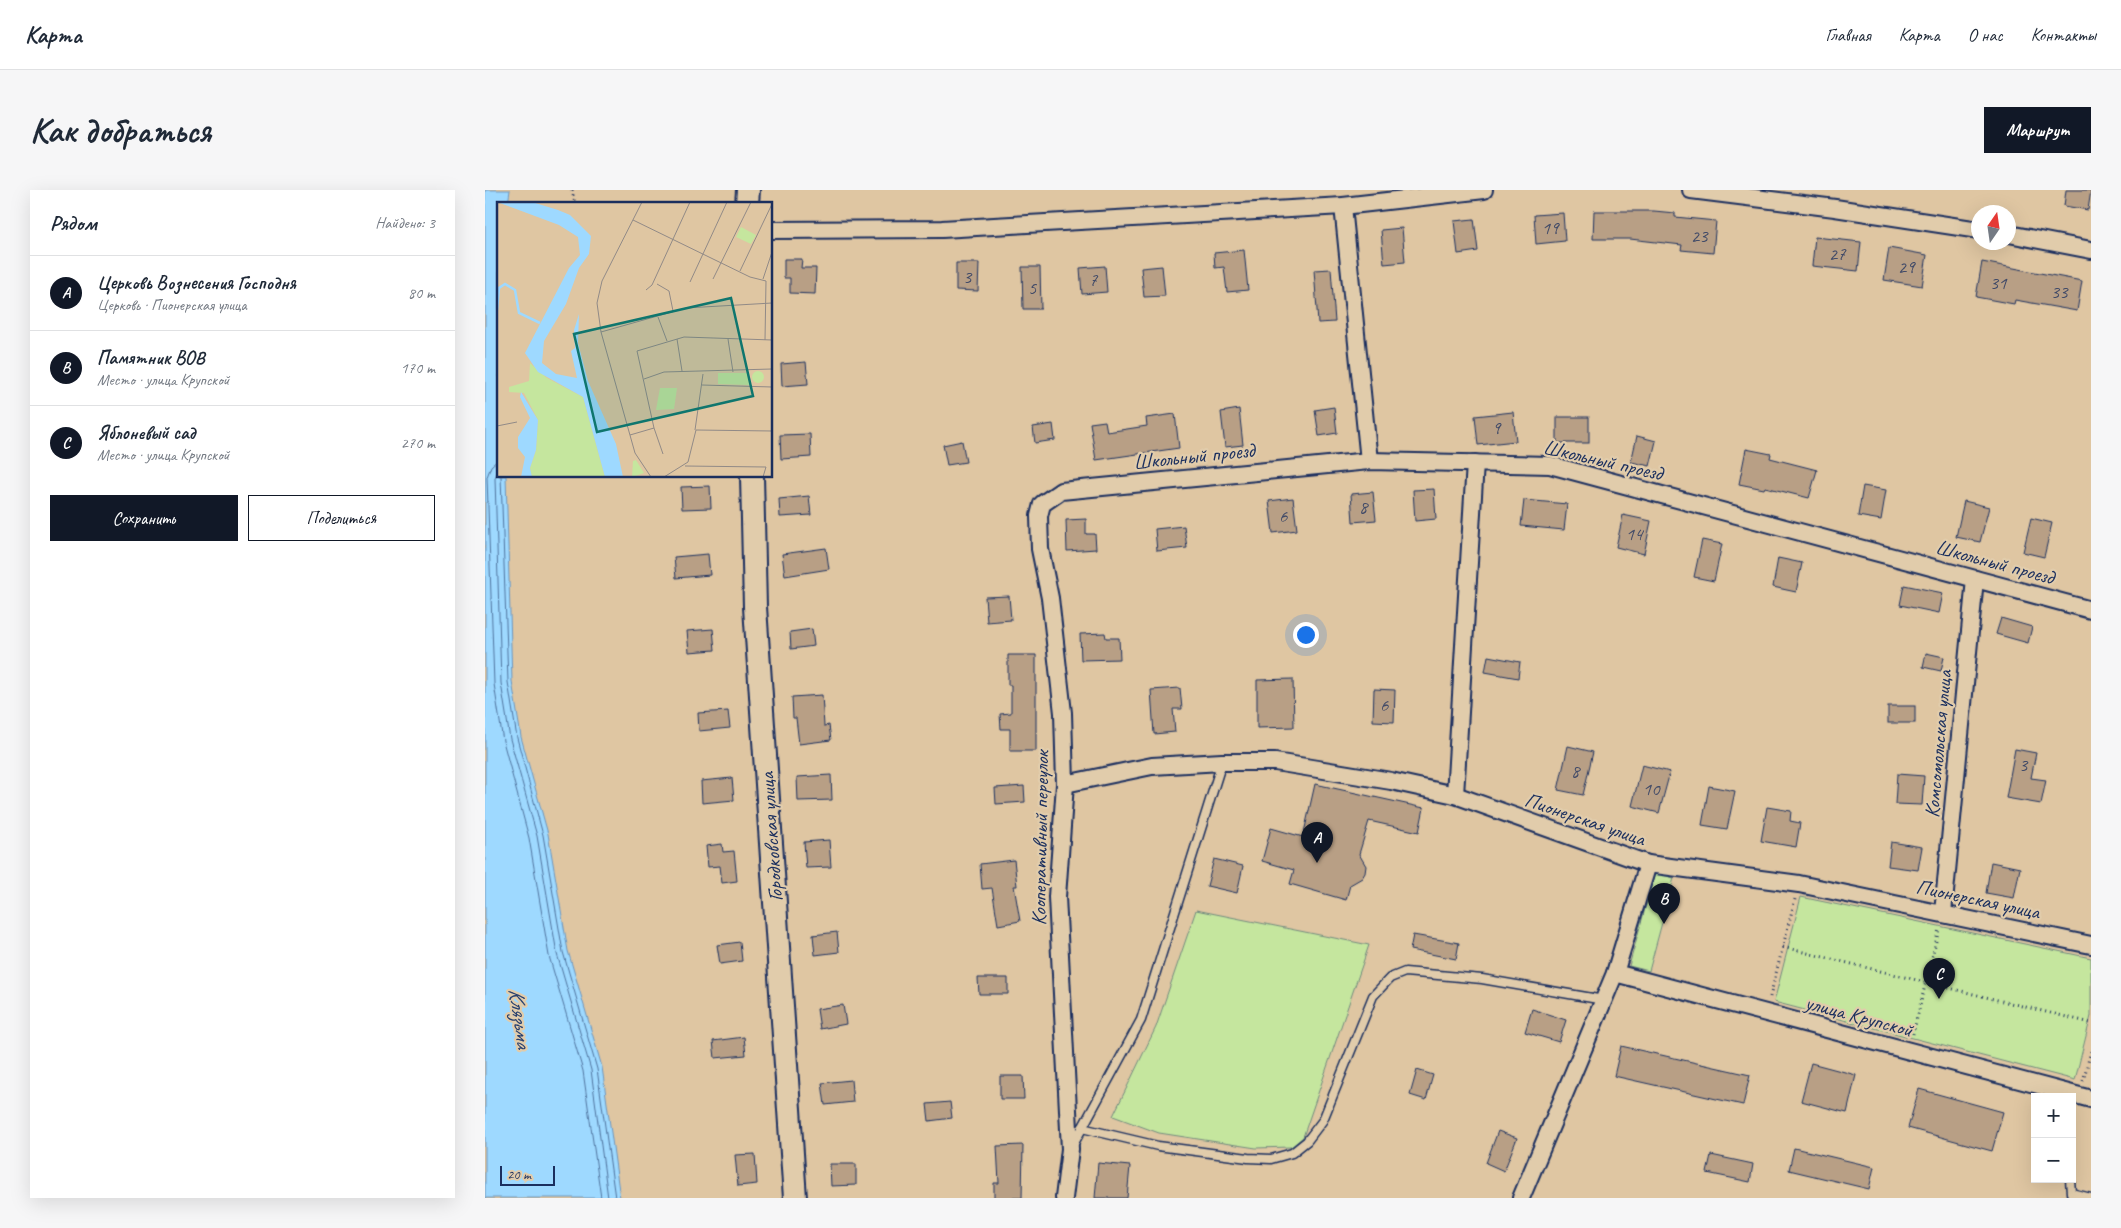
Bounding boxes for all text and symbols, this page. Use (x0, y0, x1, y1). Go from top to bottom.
text: Карта (25, 20, 82, 50)
text: Главная (1826, 24, 1871, 46)
text: Карта (1899, 24, 1940, 46)
text: О нас (1968, 24, 2003, 46)
text: Контакты (2031, 24, 2096, 46)
button: Маршрут (1984, 107, 2091, 153)
text: Как добраться (30, 108, 211, 153)
inset map (497, 202, 773, 478)
north arrow (1971, 205, 2016, 250)
text: Рядом (50, 210, 97, 236)
text: Найдено: 3 (375, 213, 435, 233)
house number: 19 (1541, 216, 1560, 240)
house number: 23 (1690, 224, 1709, 248)
house number: 27 (1828, 242, 1847, 266)
house number: 29 (1897, 255, 1916, 279)
house number: 3 (963, 265, 973, 289)
house number: 7 (1089, 268, 1099, 292)
text: Церковь Вознесения Господня (97, 271, 296, 295)
house number: 31 (1989, 271, 2008, 295)
house number: 5 (1028, 276, 1038, 300)
house number: 33 (2050, 280, 2069, 304)
text: A (62, 283, 70, 303)
text: 80 m (408, 283, 435, 303)
text: Церковь · Пионерская улица (97, 295, 247, 315)
text: Памятник ВОВ (97, 346, 205, 370)
text: B (62, 358, 70, 378)
text: 170 m (401, 358, 435, 378)
text: Место · улица Крупской (97, 370, 230, 390)
house number: 9 (1492, 416, 1502, 440)
text: Яблоневый сад (97, 421, 195, 445)
text: C (62, 433, 70, 453)
text: 270 m (401, 433, 435, 453)
street label: Школьный проезд (1541, 434, 1668, 487)
street label: Школьный проезд (1132, 436, 1258, 475)
text: Место · улица Крупской (97, 445, 230, 465)
button: Сохранить (50, 495, 238, 541)
button: Поделиться (248, 495, 435, 541)
house number: 8 (1359, 495, 1370, 519)
house number: 6 (1279, 504, 1289, 528)
house number: 14 (1625, 522, 1645, 546)
street label: Школьный проезд (1933, 534, 2060, 591)
your location (1293, 622, 1319, 648)
street label: Комсомольская улица (1919, 668, 1958, 819)
house number: 6 (1380, 693, 1390, 717)
street label: Кооперативный переулок (1025, 748, 1055, 926)
house number: 3 (2019, 753, 2029, 777)
house number: 8 (1571, 759, 1582, 783)
street label: Городковская улица (753, 770, 788, 902)
house number: 10 (1642, 777, 1661, 801)
street label: Пионерская улица (1521, 786, 1650, 852)
pin: A (1301, 822, 1333, 863)
street label: Пионерская улица (1914, 873, 2044, 925)
pin: B (1648, 883, 1680, 924)
pin: C (1923, 958, 1955, 999)
water label: Клязьма (502, 986, 538, 1052)
street label: улица Крупской (1800, 989, 1917, 1043)
map controls (2031, 1093, 2076, 1183)
button: + (2031, 1093, 2076, 1138)
button: − (2031, 1138, 2076, 1183)
scale bar (500, 1163, 555, 1186)
text: 20 m (507, 1166, 531, 1183)

